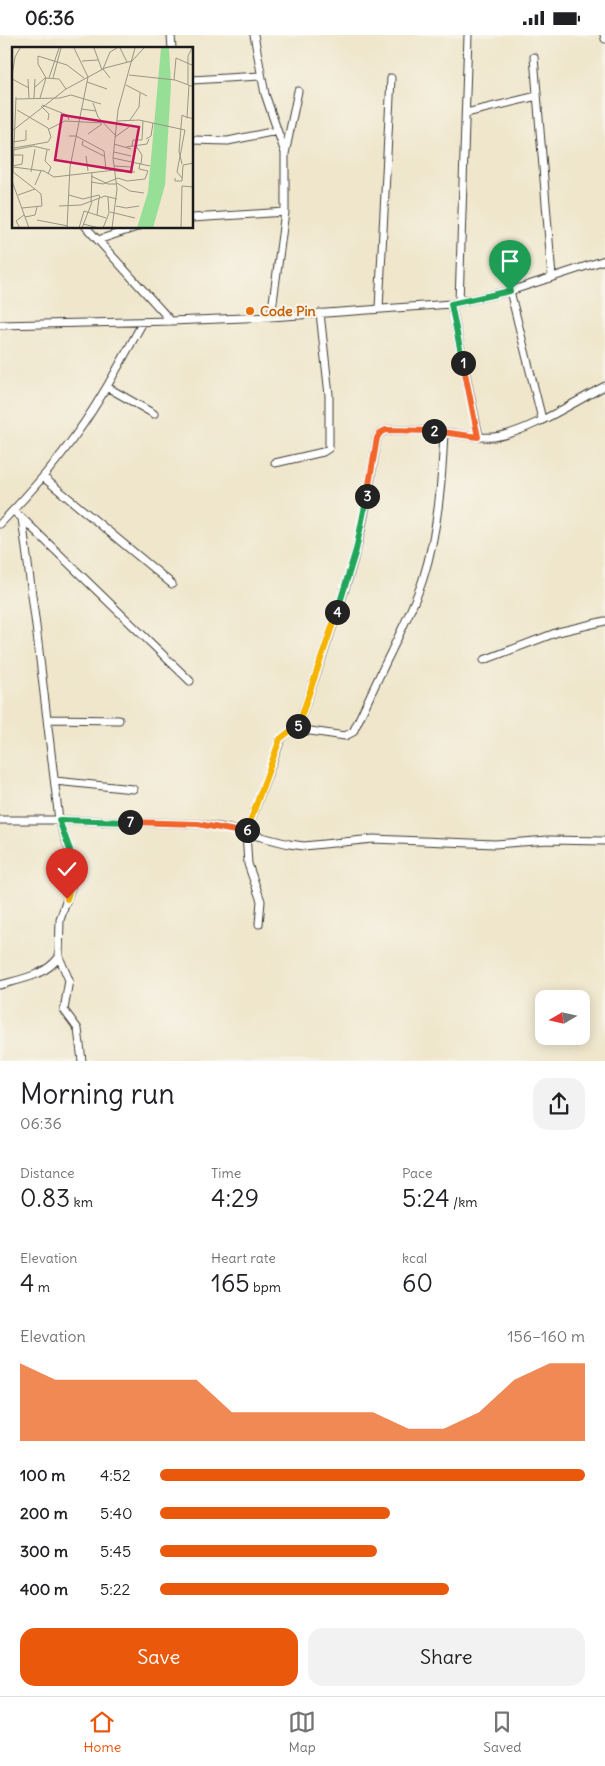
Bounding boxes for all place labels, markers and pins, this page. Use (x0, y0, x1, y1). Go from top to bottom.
pin (489, 240, 531, 291)
place label: Code Pin (260, 302, 316, 320)
marker: Code Pin (244, 305, 256, 317)
pin: 1 (450, 351, 476, 375)
pin: 2 (422, 419, 446, 443)
pin: 3 (354, 483, 380, 509)
pin: 4 (324, 599, 350, 625)
pin: 5 (286, 713, 310, 739)
pin: 7 (118, 809, 142, 835)
pin: 6 (234, 817, 260, 843)
pin (46, 848, 88, 899)

